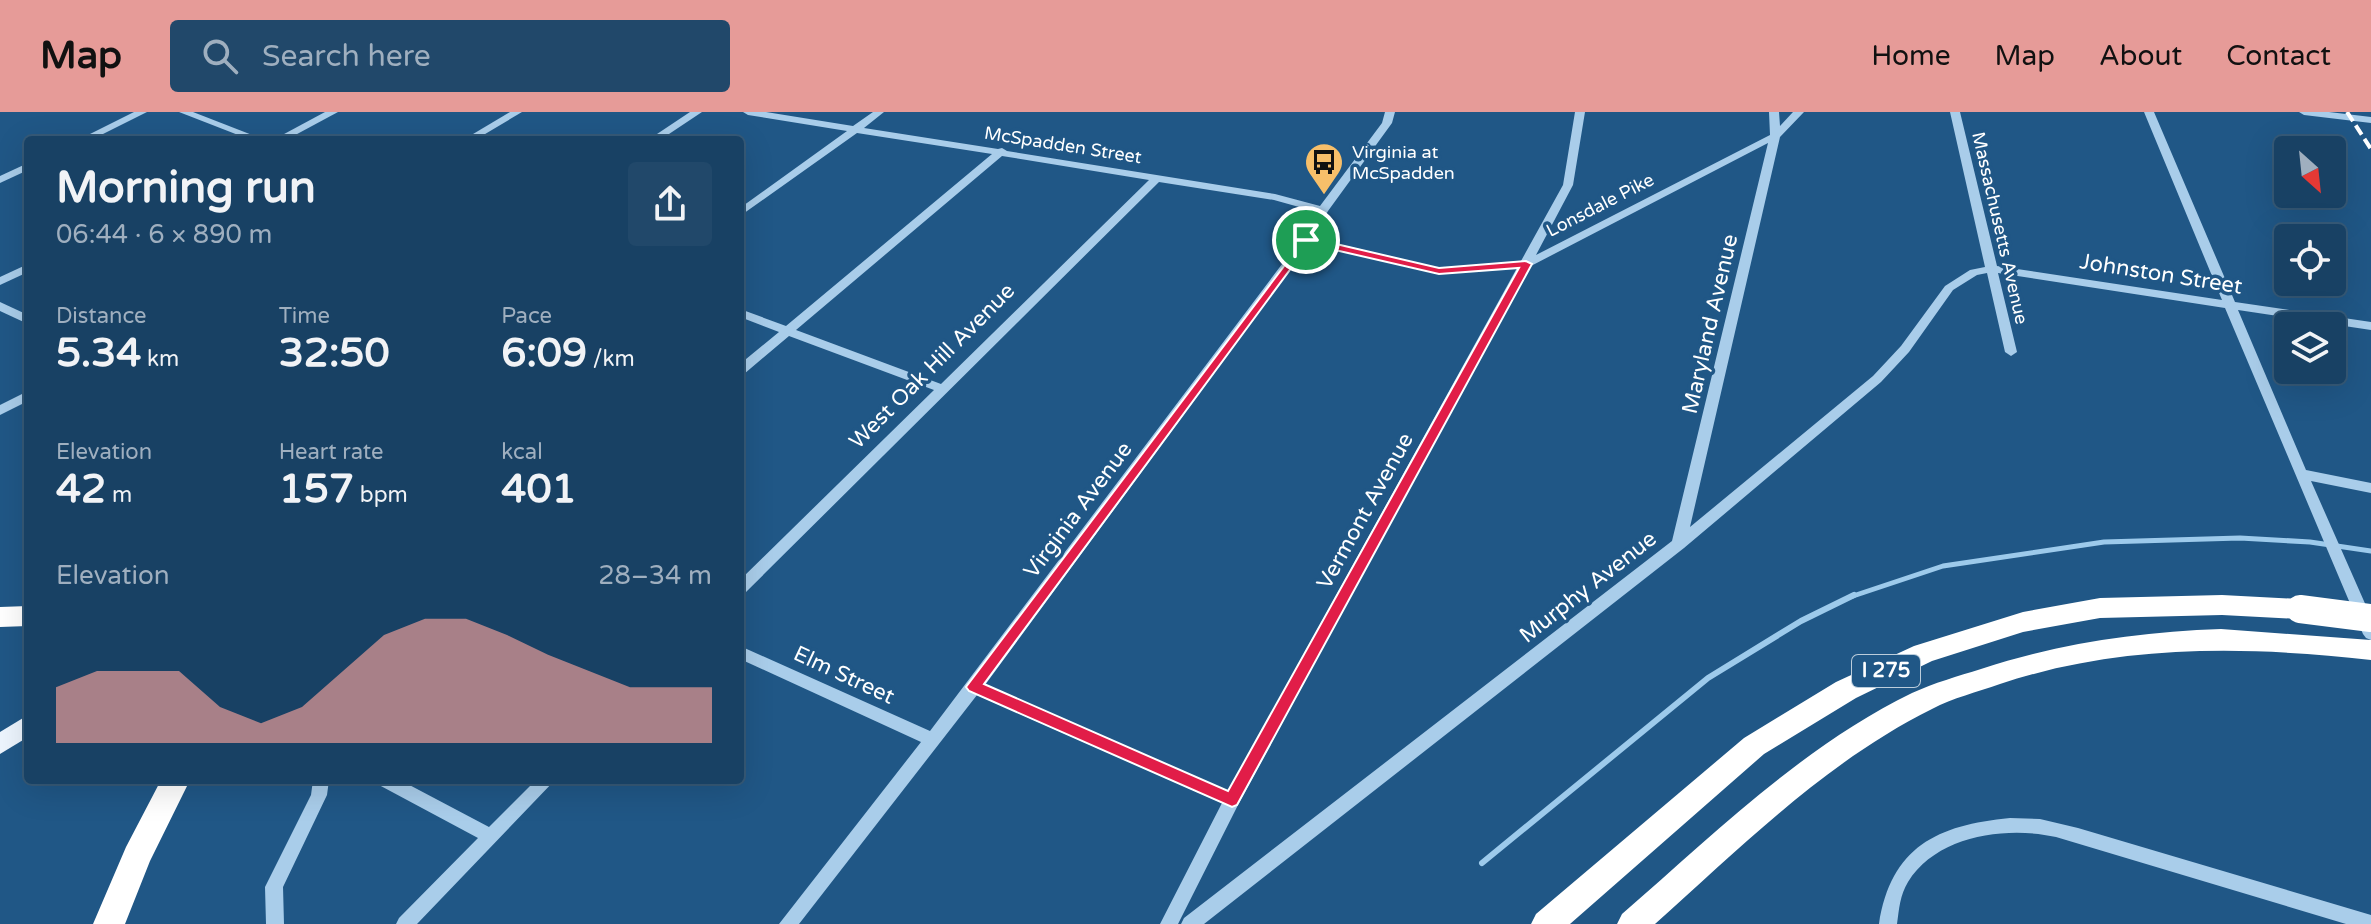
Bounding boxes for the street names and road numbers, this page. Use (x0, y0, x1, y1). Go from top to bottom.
street label: McSpadden Street (983, 122, 1143, 168)
street label: Massachusetts Avenue (1967, 130, 2033, 326)
street label: Lonsdale Pike (1542, 168, 1658, 242)
street label: Maryland Avenue (1677, 232, 1743, 416)
street label: Johnston Street (2078, 248, 2244, 300)
street label: West Oak Hill Avenue (844, 278, 1020, 454)
street label: Vermont Avenue (1311, 428, 1419, 594)
street label: Virginia Avenue (1018, 437, 1138, 583)
street label: Murphy Avenue (1515, 526, 1661, 648)
street label: Elm Street (789, 640, 899, 710)
road number: I 275 (1852, 655, 1920, 687)

